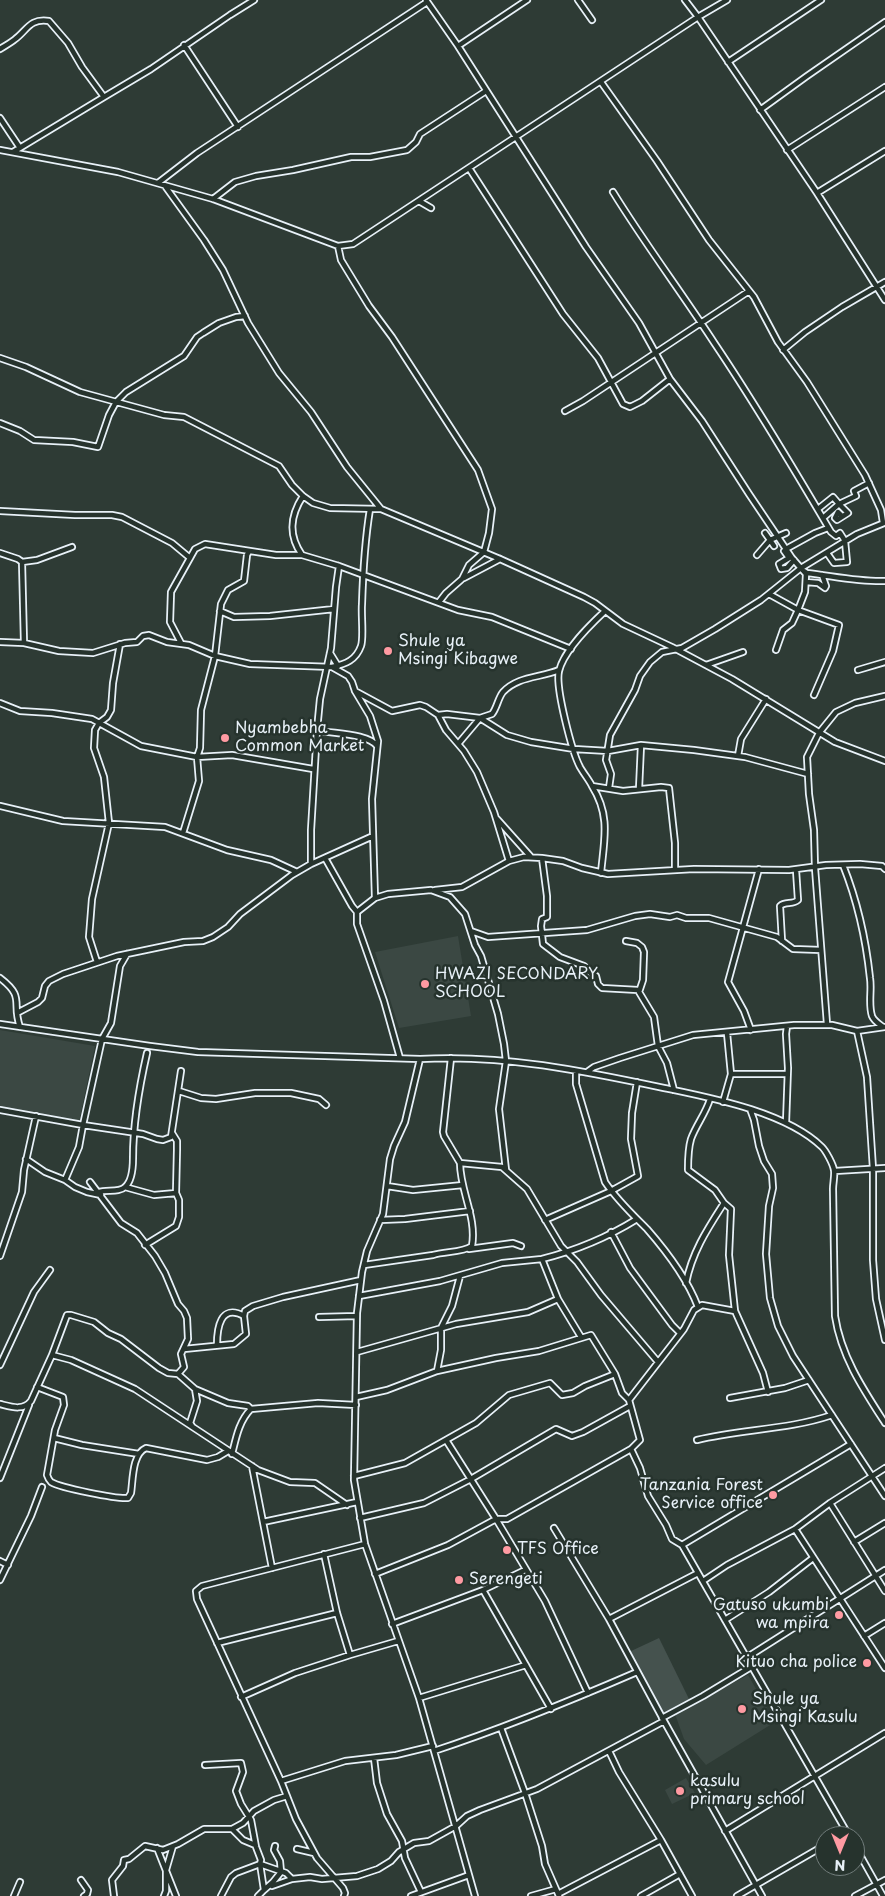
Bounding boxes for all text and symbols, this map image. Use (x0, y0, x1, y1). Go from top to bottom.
place label: Shule ya Msingi Kibagwe (398, 632, 518, 670)
marker: Shule ya Msingi Kibagwe (382, 645, 394, 657)
place label: Nyambebha Common Market (235, 719, 364, 757)
marker: Nyambebha Common Market (219, 732, 231, 744)
place label: HWAZI SECONDARY SCHOOL (435, 965, 598, 1003)
marker: HWAZI SECONDARY SCHOOL (419, 978, 431, 990)
place label: Tanzania Forest Service office (640, 1476, 763, 1514)
marker: Tanzania Forest Service office (767, 1489, 779, 1501)
place label: TFS Office (517, 1540, 599, 1560)
marker: TFS Office (501, 1544, 513, 1556)
place label: Serengeti (469, 1570, 543, 1590)
marker: Serengeti (453, 1574, 465, 1586)
place label: Gatuso ukumbi wa mpira (713, 1596, 829, 1634)
marker: Gatuso ukumbi wa mpira (833, 1609, 845, 1621)
place label: Kituo cha police (736, 1653, 857, 1673)
marker: Kituo cha police (861, 1657, 873, 1669)
place label: Shule ya Msingi Kasulu (752, 1690, 858, 1728)
marker: Shule ya Msingi Kasulu (736, 1703, 748, 1715)
place label: kasulu primary school (690, 1772, 805, 1810)
marker: kasulu primary school (674, 1785, 686, 1797)
north arrow (815, 1826, 865, 1876)
text: N (834, 1855, 846, 1876)

